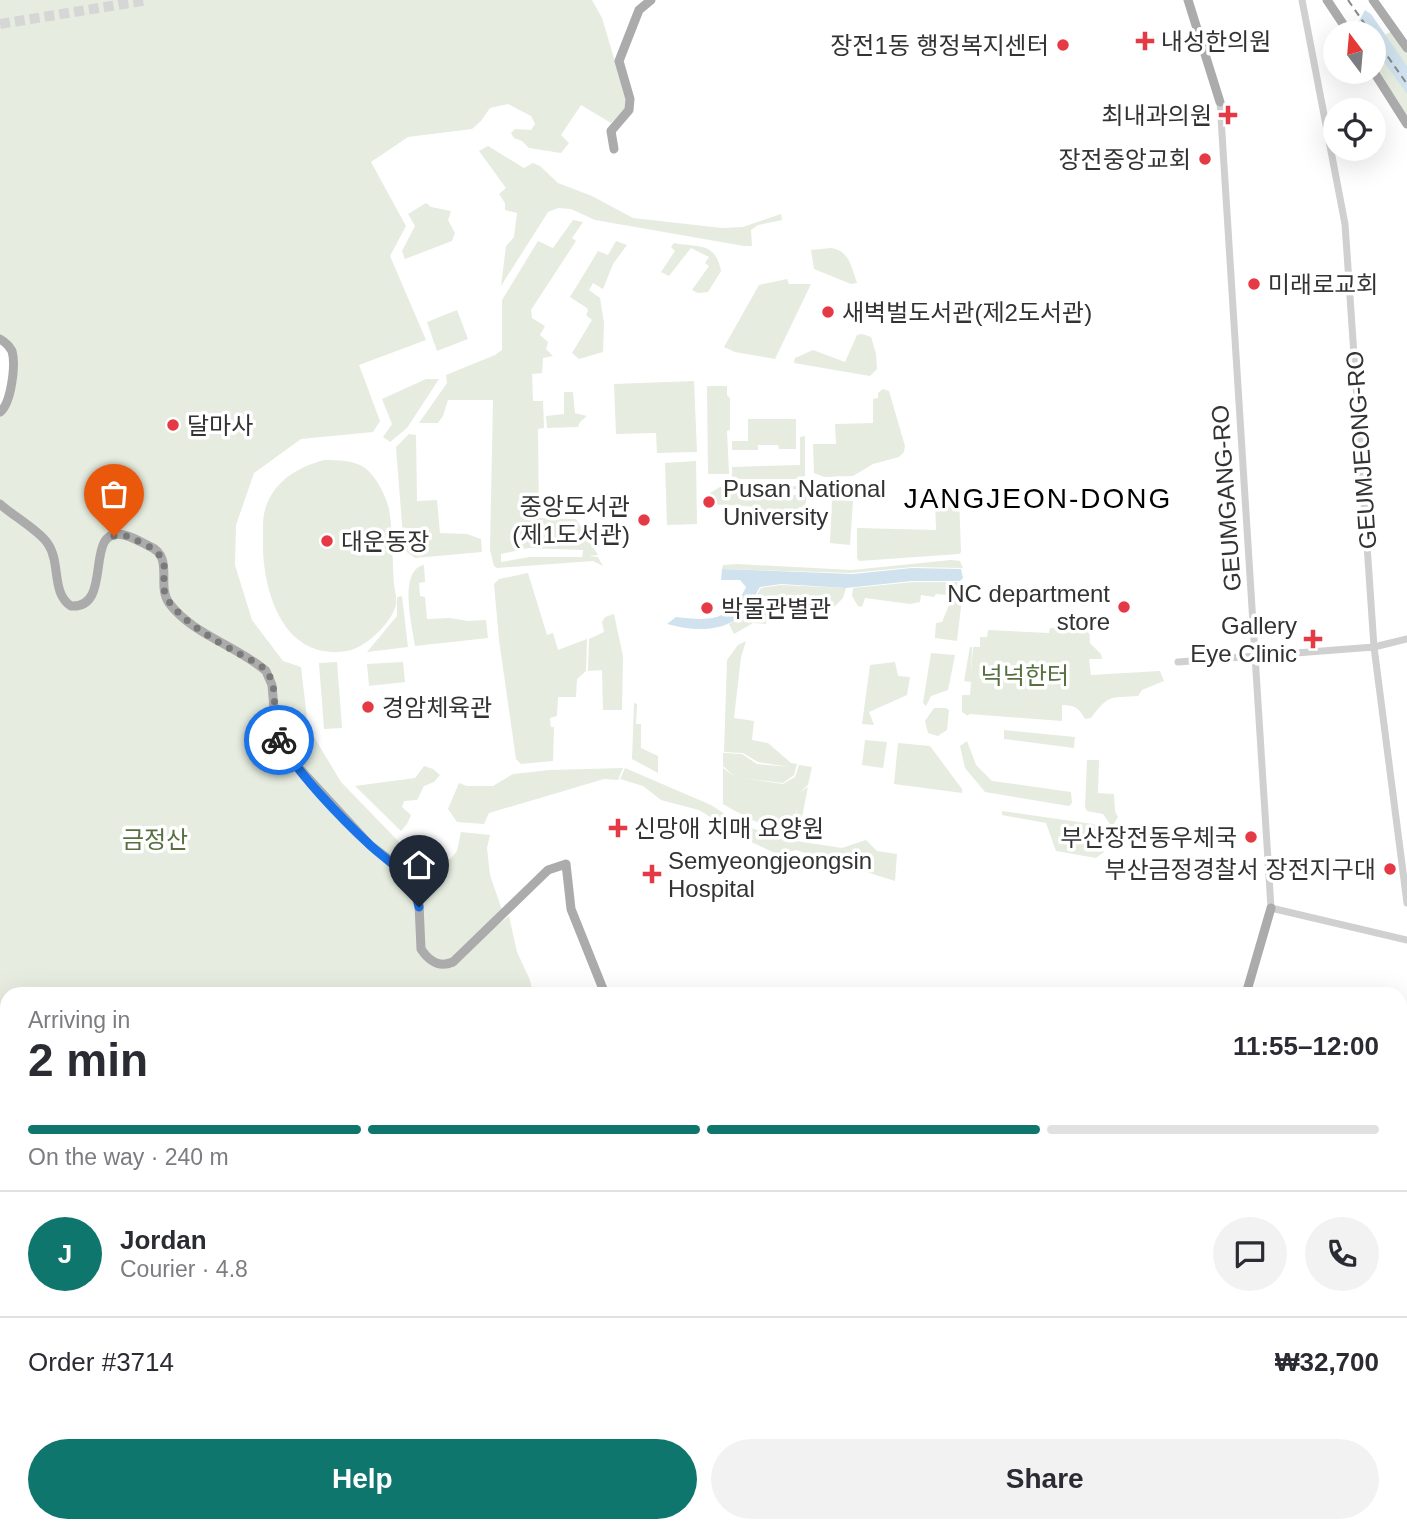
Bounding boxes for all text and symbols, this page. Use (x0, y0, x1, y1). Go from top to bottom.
north arrow (1323, 21, 1386, 84)
map controls (1323, 21, 1386, 161)
place label: 내성한의원 (1161, 28, 1271, 55)
marker: 내성한의원 (1135, 31, 1155, 51)
place label: 장전1동 행정복지센터 (830, 32, 1049, 59)
marker: 장전1동 행정복지센터 (1055, 37, 1071, 53)
button: locate (1323, 98, 1386, 161)
place label: 최내과의원 (1102, 102, 1212, 129)
marker: 최내과의원 (1218, 105, 1238, 125)
place label: 장전중앙교회 (1059, 146, 1191, 173)
marker: 장전중앙교회 (1197, 151, 1213, 167)
place label: 미래로교회 (1268, 271, 1378, 298)
marker: 미래로교회 (1246, 276, 1262, 292)
place label: 새벽벌도서관(제2도서관) (842, 299, 1092, 326)
marker: 새벽벌도서관(제2도서관) (820, 304, 836, 320)
street label: GEUMJEONG-RO (1341, 350, 1381, 550)
street label: GEUMGANG-RO (1206, 404, 1246, 592)
place label: 달마사 (187, 412, 253, 439)
marker: 달마사 (165, 417, 181, 433)
pin (84, 464, 144, 536)
icon: bag (95, 475, 133, 513)
place label: Pusan National University (723, 475, 886, 530)
district label: JANGJEON-DONG (904, 483, 1172, 514)
place label: 중앙도서관 (제1도서관) (512, 493, 630, 548)
marker: Pusan National University (701, 494, 717, 510)
marker: 중앙도서관 (제1도서관) (636, 512, 652, 528)
place label: 대운동장 (341, 528, 429, 555)
marker: 대운동장 (319, 533, 335, 549)
place label: NC department store (947, 580, 1110, 635)
place label: 박물관별관 (721, 595, 831, 622)
marker: NC department store (1116, 599, 1132, 615)
marker: 박물관별관 (699, 600, 715, 616)
place label: Gallery Eye Clinic (1190, 612, 1297, 667)
marker: Gallery Eye Clinic (1303, 629, 1323, 649)
park label: 넉넉한터 (981, 662, 1069, 689)
place label: 경암체육관 (382, 694, 492, 721)
marker: 경암체육관 (360, 699, 376, 715)
courier (244, 705, 314, 775)
icon: bike (260, 721, 298, 759)
place label: 신망애 치매 요양원 (634, 815, 824, 842)
marker: 신망애 치매 요양원 (608, 818, 628, 838)
place label: 부산장전동우체국 (1060, 824, 1237, 851)
park label: 금정산 (122, 826, 188, 853)
marker: 부산장전동우체국 (1243, 829, 1259, 845)
pin (389, 835, 449, 907)
icon: home (400, 846, 438, 884)
place label: Semyeongjeongsin Hospital (668, 847, 872, 902)
place label: 부산금정경찰서 장전지구대 (1104, 856, 1376, 883)
marker: 부산금정경찰서 장전지구대 (1382, 861, 1398, 877)
marker: Semyeongjeongsin Hospital (642, 864, 662, 884)
text: Arriving in (28, 1007, 130, 1033)
text: 11:55–12:00 (1233, 1031, 1379, 1061)
text: 2 min (28, 1034, 148, 1086)
text: On the way · 240 m (28, 1144, 229, 1170)
button: chat (1213, 1217, 1287, 1291)
button: phone (1305, 1217, 1379, 1291)
text: Jordan (120, 1225, 207, 1255)
text: J (58, 1239, 72, 1269)
text: Courier · 4.8 (120, 1256, 248, 1282)
text: Order #3714 (28, 1347, 174, 1377)
text: ₩32,700 (1275, 1347, 1379, 1377)
button: Help (28, 1439, 697, 1519)
button: Share (711, 1439, 1379, 1519)

